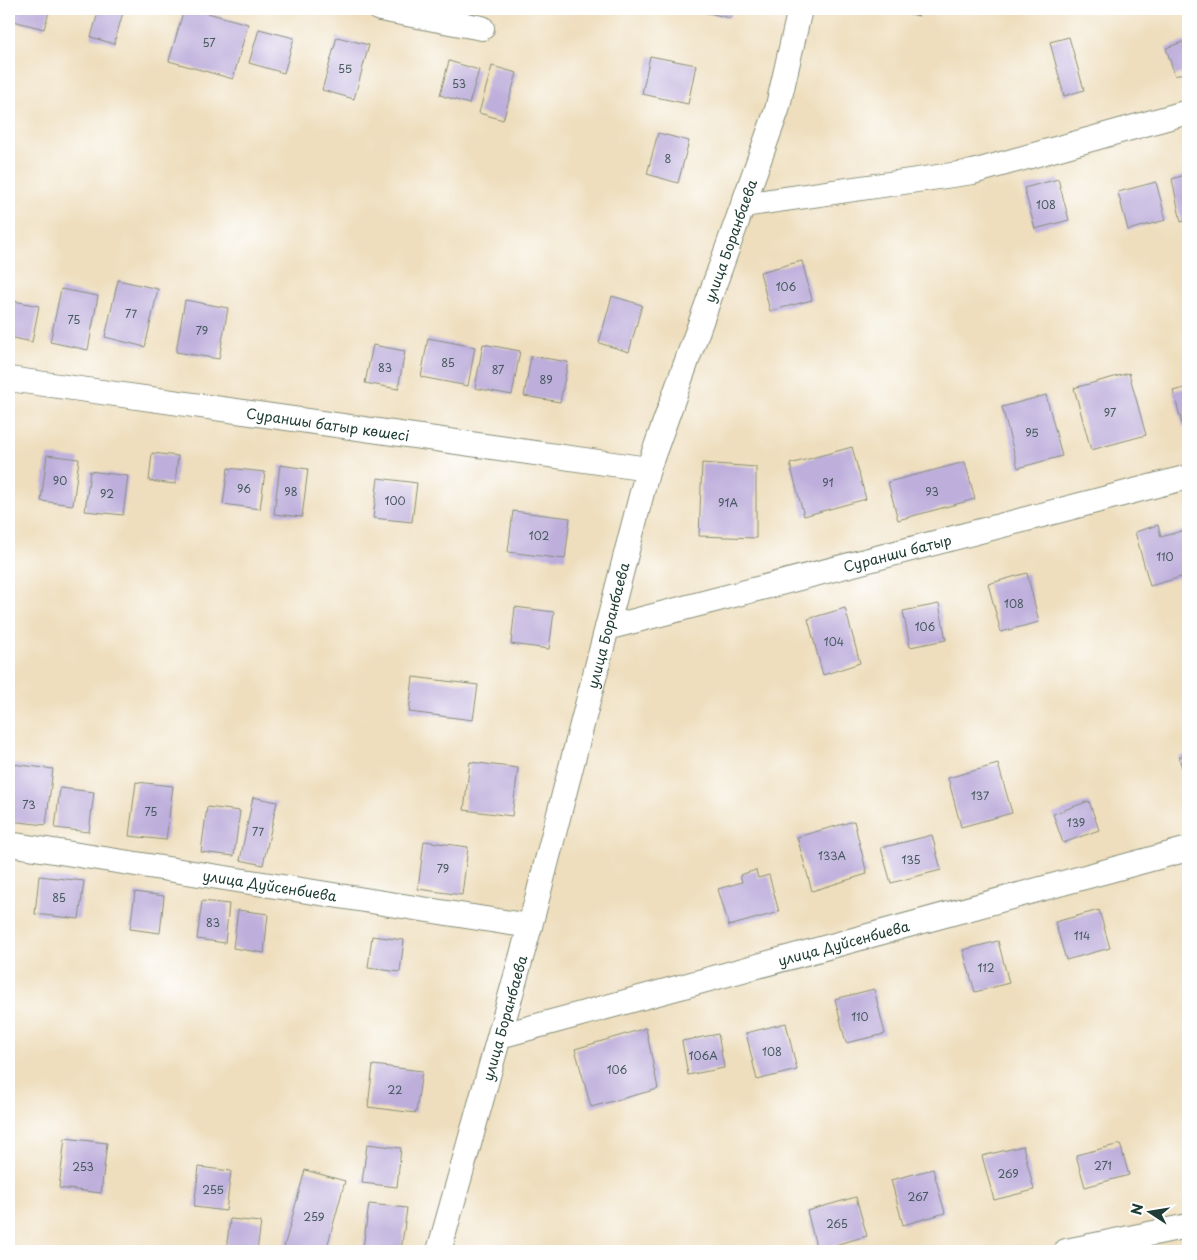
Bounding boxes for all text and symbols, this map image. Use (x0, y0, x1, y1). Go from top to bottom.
house number: 57 (202, 34, 216, 51)
house number: 55 (338, 60, 352, 77)
house number: 53 (452, 75, 466, 92)
house number: 8 (665, 150, 672, 167)
street label: улица Боранбаева (698, 176, 762, 305)
house number: 108 (1036, 196, 1056, 213)
house number: 106 (776, 278, 797, 295)
house number: 77 (125, 305, 137, 322)
house number: 75 (68, 311, 80, 328)
house number: 79 (196, 322, 208, 339)
house number: 85 (441, 354, 455, 371)
house number: 83 (378, 359, 392, 376)
house number: 87 (492, 361, 504, 378)
house number: 89 (539, 371, 553, 388)
street label: Сураншы батыр көшесі (245, 402, 411, 446)
house number: 97 (1104, 404, 1116, 421)
house number: 95 (1025, 424, 1039, 441)
house number: 90 (53, 472, 67, 489)
house number: 91 (822, 474, 834, 491)
house number: 96 (237, 480, 251, 497)
house number: 98 (284, 483, 298, 500)
house number: 93 (925, 483, 939, 500)
house number: 92 (100, 485, 114, 502)
house number: 100 (384, 492, 406, 509)
house number: 91А (718, 494, 738, 511)
house number: 102 (529, 527, 549, 544)
street label: Суранши батыр (841, 528, 954, 577)
house number: 110 (1156, 548, 1174, 565)
street label: улица Боранбаева (581, 560, 634, 691)
house number: 108 (1004, 595, 1024, 612)
house number: 106 (915, 618, 936, 635)
house number: 104 (824, 633, 844, 650)
house number: 137 (971, 787, 989, 804)
house number: 73 (22, 796, 36, 813)
house number: 75 (145, 803, 157, 820)
house number: 139 (1067, 814, 1085, 831)
house number: 77 (252, 823, 264, 840)
house number: 133А (818, 847, 847, 864)
house number: 135 (901, 851, 921, 868)
house number: 79 (437, 860, 449, 877)
street label: улица Дуйсенбиева (201, 864, 339, 906)
house number: 85 (52, 889, 66, 906)
house number: 83 (206, 914, 220, 931)
street label: улица Дуйсенбиева (775, 915, 912, 971)
house number: 114 (1074, 927, 1090, 944)
street label: улица Боранбаева (477, 952, 532, 1083)
house number: 112 (977, 959, 995, 976)
house number: 110 (851, 1008, 869, 1025)
house number: 108 (762, 1043, 782, 1060)
house number: 106А (688, 1047, 718, 1064)
house number: 106 (607, 1061, 628, 1078)
house number: 22 (388, 1081, 402, 1098)
house number: 271 (1094, 1157, 1112, 1174)
house number: 253 (72, 1158, 94, 1175)
house number: 269 (997, 1165, 1019, 1182)
house number: 255 (202, 1181, 224, 1198)
house number: 267 (908, 1188, 928, 1205)
north arrow (1124, 1188, 1174, 1238)
text: N (1125, 1202, 1148, 1217)
house number: 259 (303, 1208, 325, 1225)
house number: 265 (826, 1215, 848, 1232)

